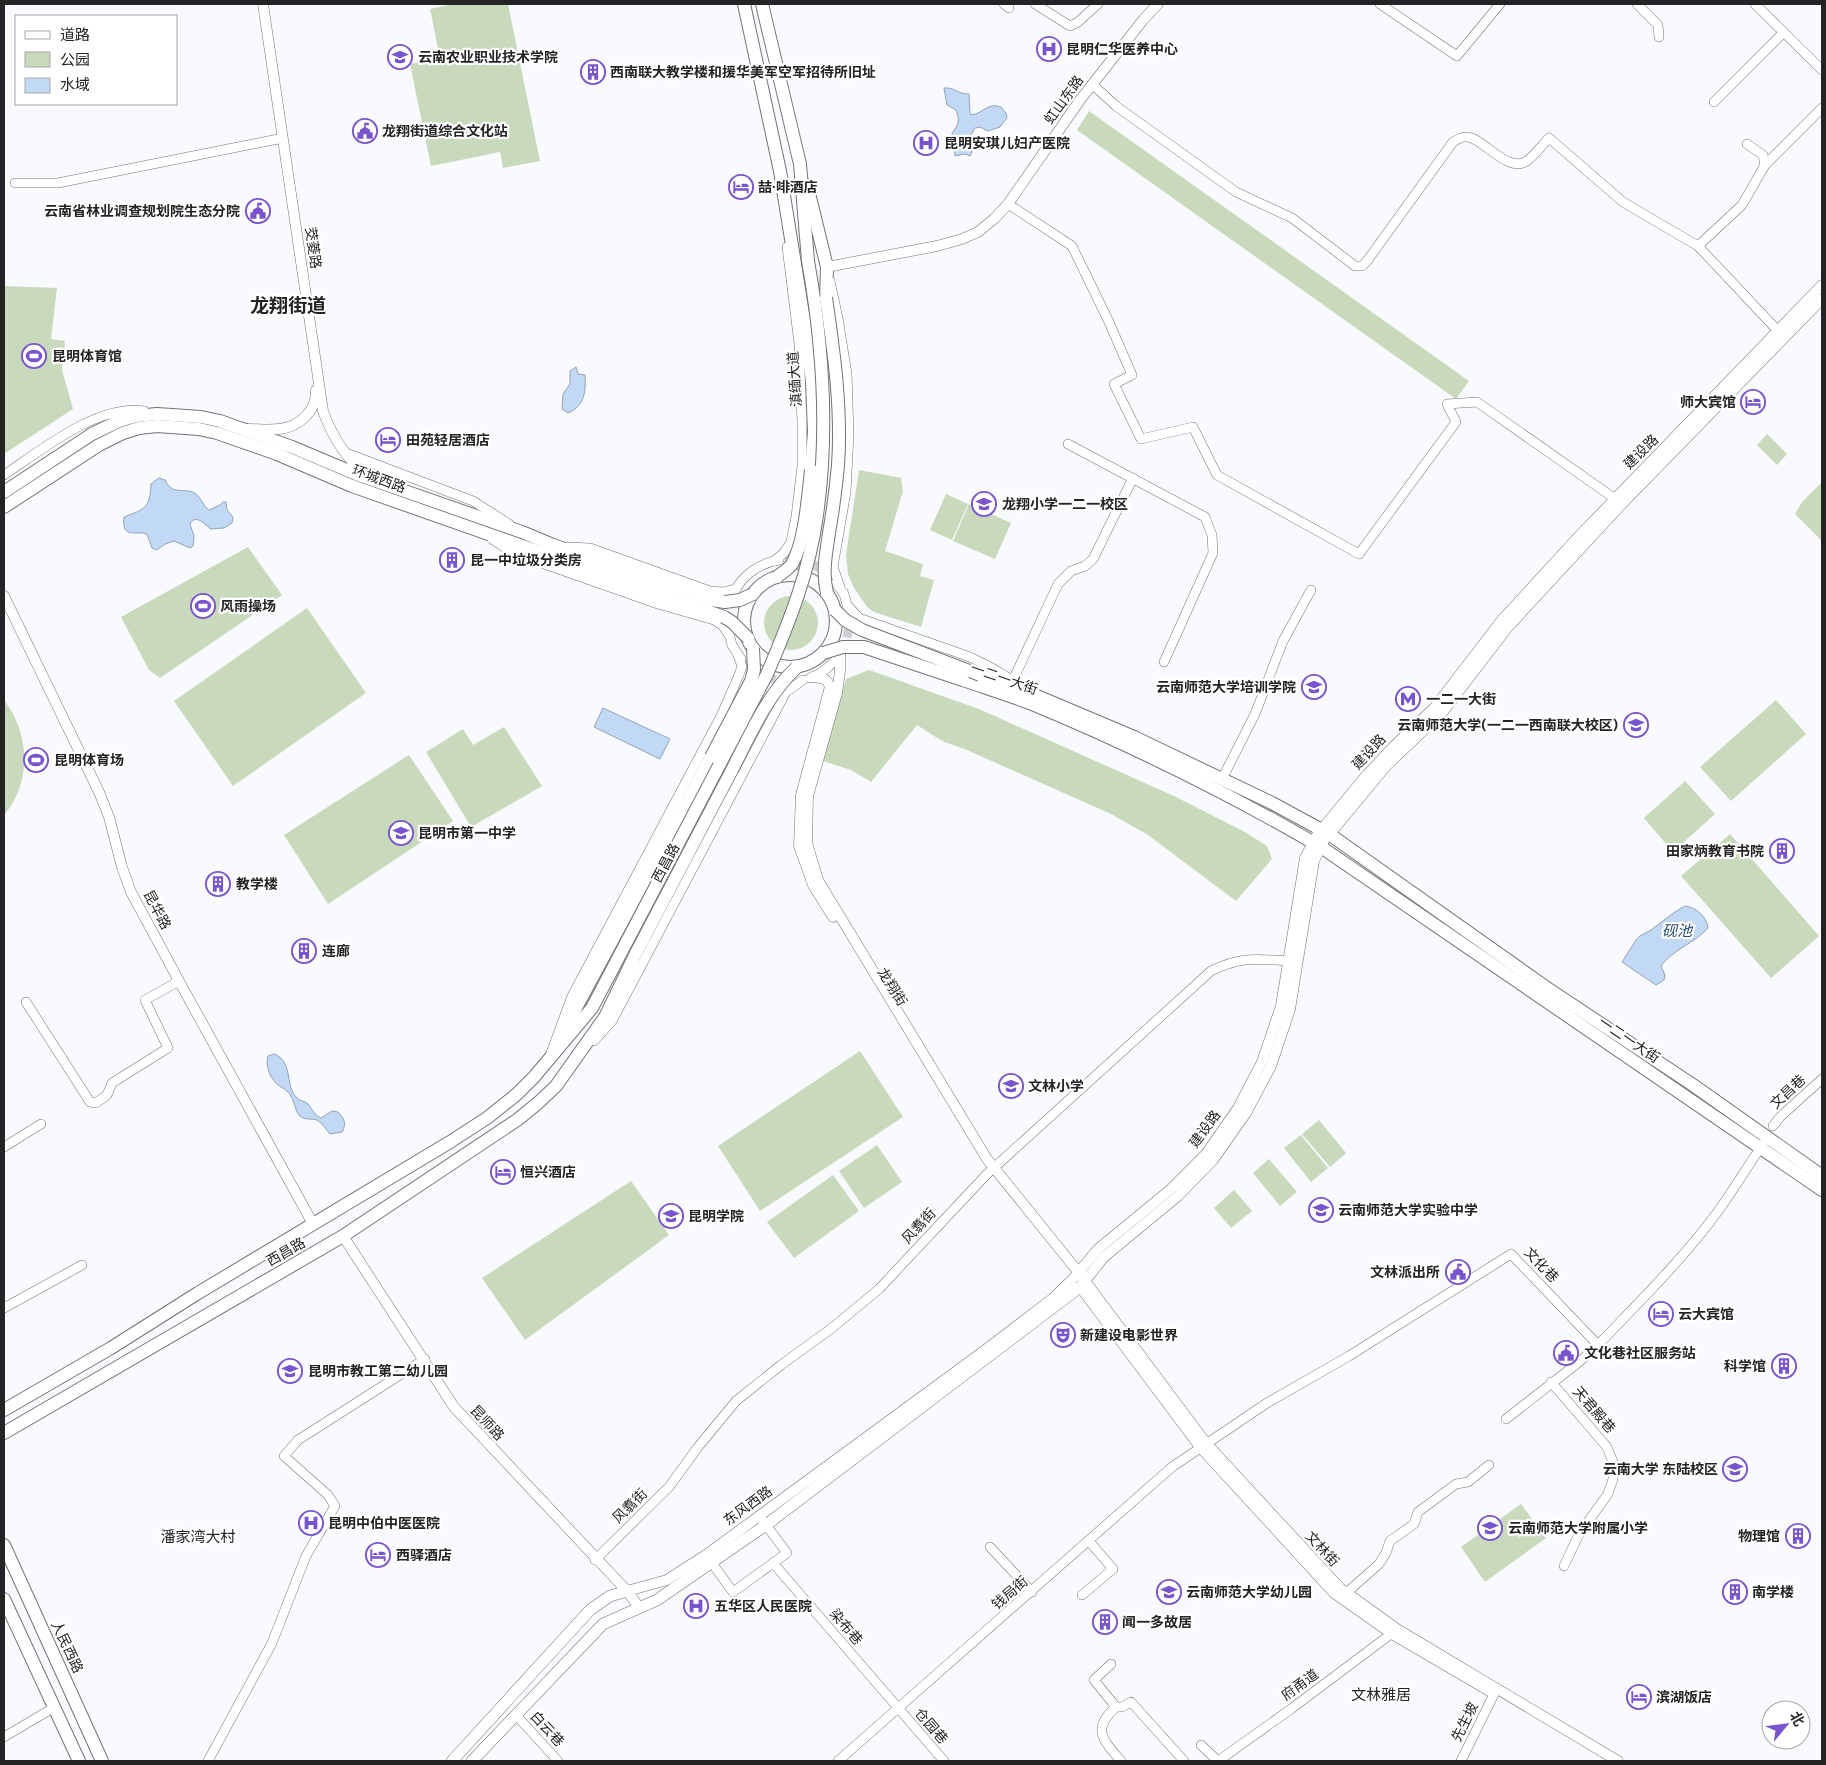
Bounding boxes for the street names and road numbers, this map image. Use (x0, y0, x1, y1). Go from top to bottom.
street label: 虹山东路 (1041, 72, 1087, 128)
street label: 茭菱路 (302, 226, 324, 270)
street label: 滇缅大道 (785, 350, 805, 408)
street label: 建设路 (1620, 431, 1662, 473)
street label: 环城西路 (350, 461, 408, 497)
street label: 一二一大街 (968, 660, 1040, 698)
street label: 建设路 (1348, 731, 1390, 773)
street label: 西昌路 (649, 840, 683, 886)
street label: 昆华路 (140, 887, 174, 933)
street label: 龙翔街 (874, 965, 910, 1009)
street label: 一二一大街 (1595, 1013, 1663, 1067)
street label: 文昌巷 (1767, 1071, 1809, 1113)
street label: 建设路 (1186, 1107, 1224, 1151)
street label: 风翥街 (898, 1205, 940, 1247)
street label: 西昌路 (264, 1234, 308, 1270)
street label: 文化巷 (1520, 1244, 1562, 1286)
street label: 天君殿巷 (1569, 1383, 1619, 1437)
street label: 昆师路 (466, 1402, 508, 1444)
street label: 东风西路 (720, 1483, 776, 1529)
street label: 风翥街 (609, 1485, 651, 1527)
street label: 文林街 (1301, 1528, 1343, 1570)
street label: 钱局街 (989, 1573, 1031, 1613)
street label: 染布巷 (826, 1605, 866, 1649)
street label: 人民西路 (47, 1618, 87, 1676)
street label: 府甬道 (1278, 1666, 1322, 1704)
street label: 先生坡 (1448, 1699, 1482, 1745)
street label: 仓园巷 (911, 1705, 951, 1747)
street label: 白云巷 (526, 1708, 568, 1750)

